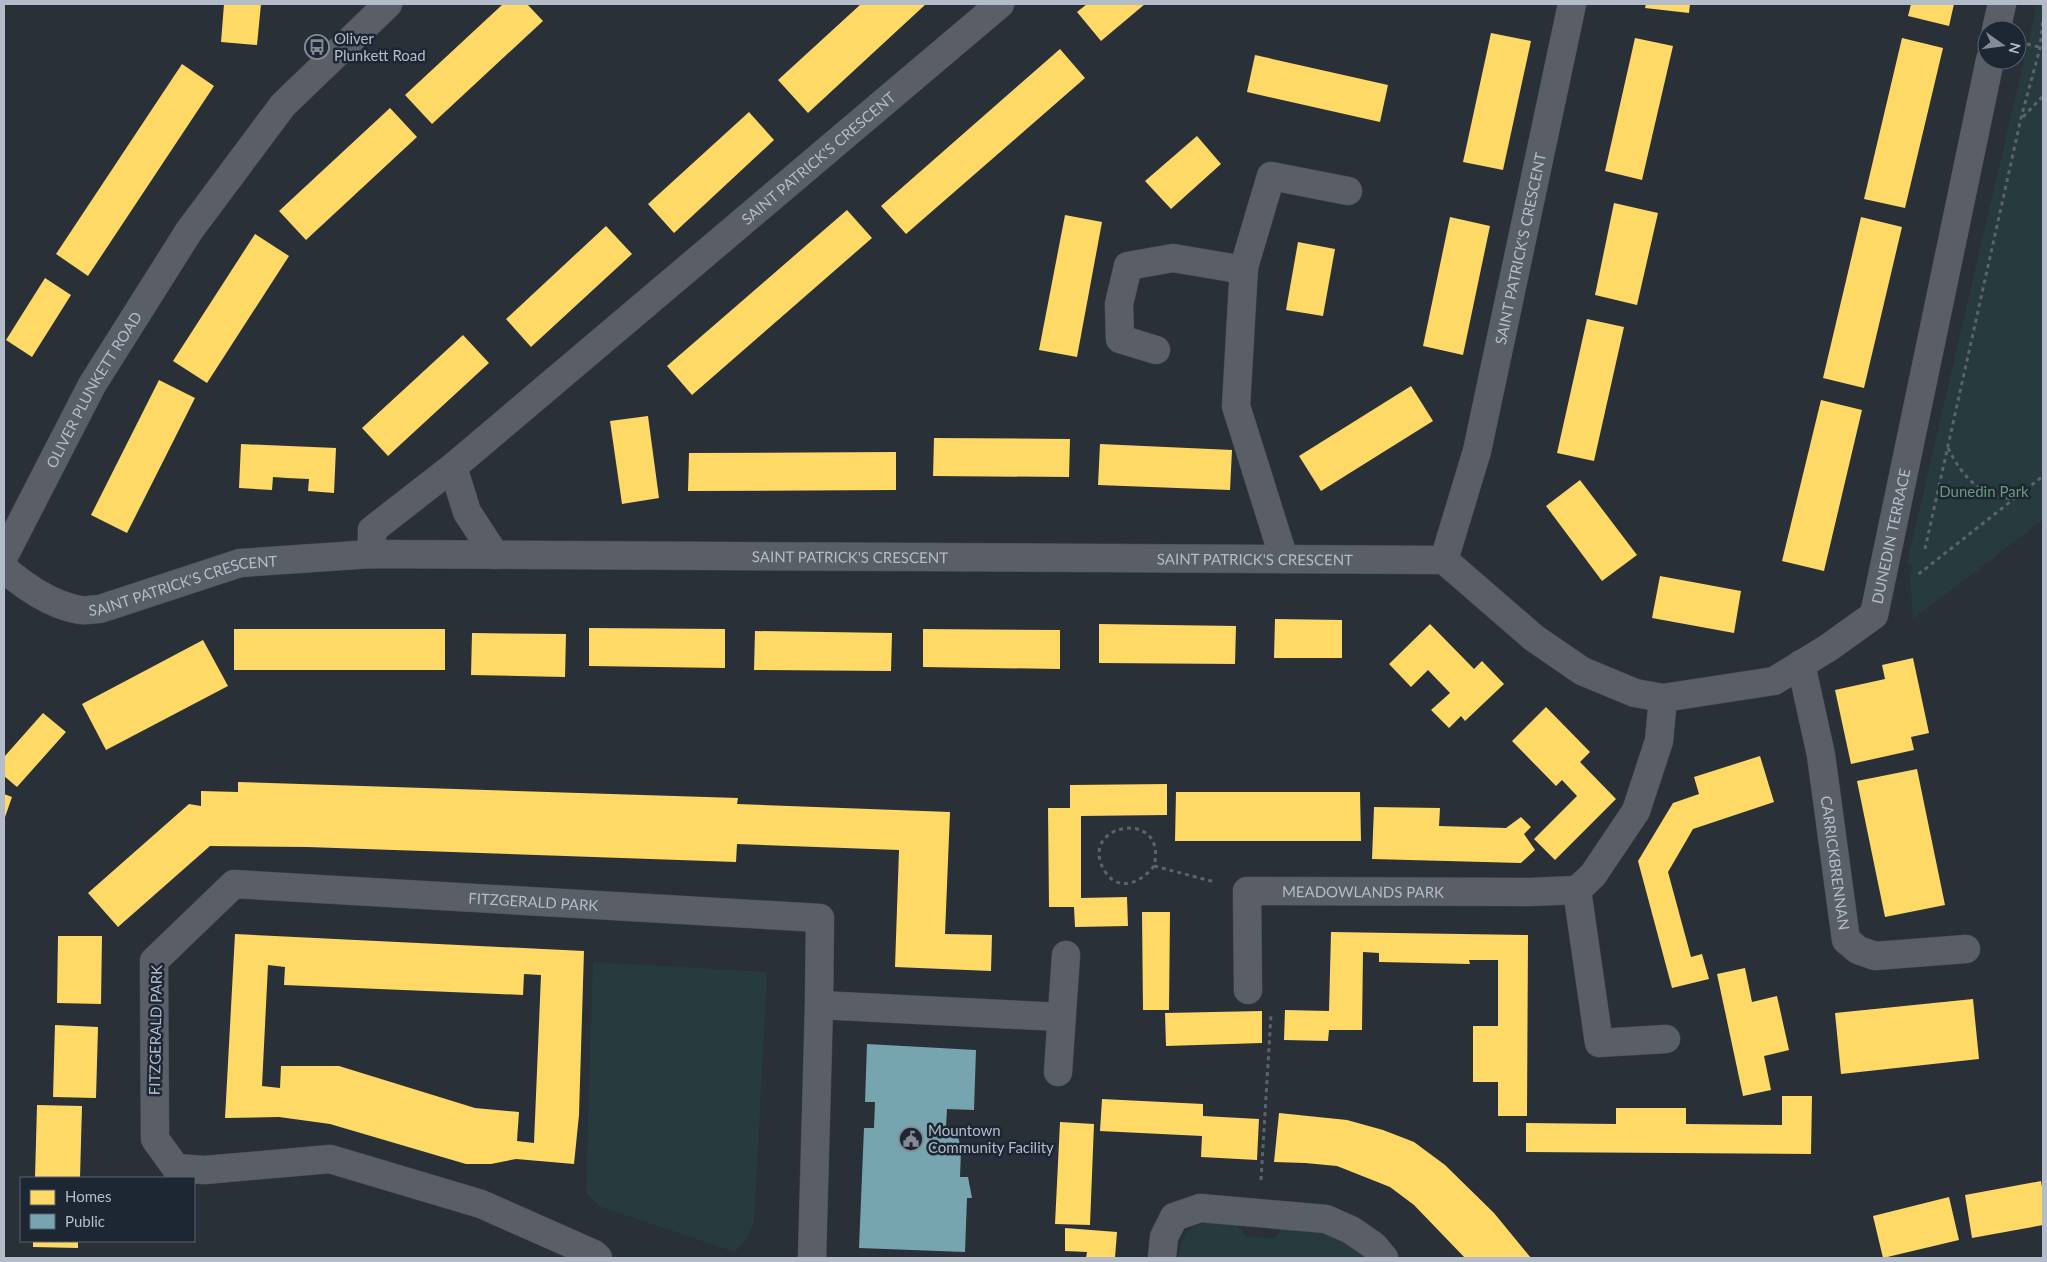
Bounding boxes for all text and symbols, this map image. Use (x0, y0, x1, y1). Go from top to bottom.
north arrow (1977, 20, 2027, 70)
place label: Oliver Plunkett Road (334, 29, 426, 64)
bus stop icon: Oliver Plunkett Road (304, 34, 330, 60)
text: N (2006, 41, 2025, 56)
street label: SAINT PATRICK'S CRESCENT (737, 88, 899, 228)
street label: SAINT PATRICK'S CRESCENT (1491, 150, 1549, 346)
street label: OLIVER PLUNKETT ROAD (42, 308, 145, 471)
street label: DUNEDIN TERRACE (1868, 467, 1913, 605)
park label: Dunedin Park (1939, 482, 2029, 500)
street label: SAINT PATRICK'S CRESCENT (752, 547, 948, 566)
street label: SAINT PATRICK'S CRESCENT (1157, 549, 1353, 568)
street label: SAINT PATRICK'S CRESCENT (88, 551, 278, 619)
street label: CARRICKBRENNAN (1818, 795, 1854, 931)
street label: MEADOWLANDS PARK (1282, 882, 1444, 901)
street label: FITZGERALD PARK (468, 889, 599, 914)
street label: FITZGERALD PARK (145, 965, 165, 1095)
place label: Mountown Community Facility (928, 1121, 1054, 1156)
public building icon: Mountown Community Facility (898, 1126, 924, 1152)
legend (20, 1177, 195, 1242)
text: Homes (65, 1187, 111, 1205)
text: Public (65, 1212, 105, 1230)

